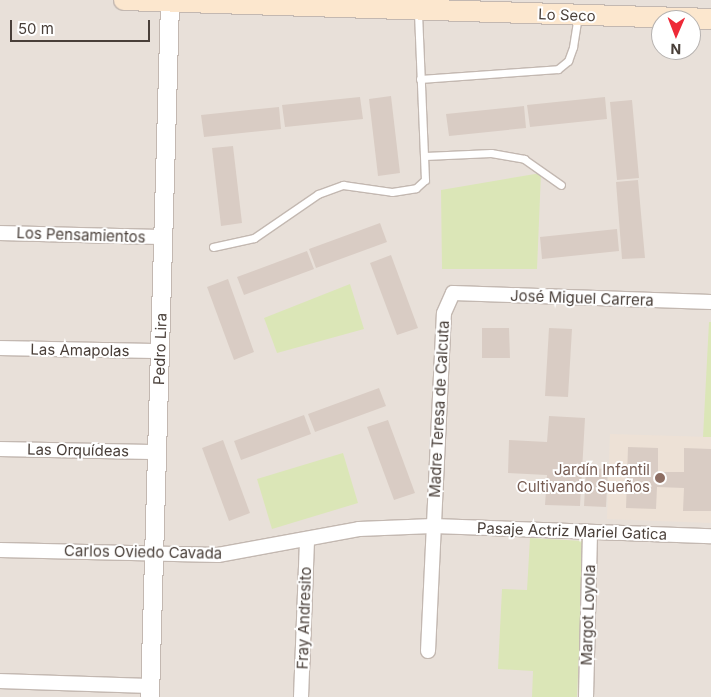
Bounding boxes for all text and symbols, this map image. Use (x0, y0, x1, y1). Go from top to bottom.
street label: Lo Seco (538, 5, 596, 25)
scale bar (12, 10, 152, 42)
north arrow (651, 10, 701, 60)
text: 50 m (18, 19, 54, 38)
text: N (670, 41, 681, 58)
street label: Los Pensamientos (16, 224, 146, 246)
street label: José Miguel Carrera (510, 286, 654, 310)
street label: Pedro Lira (150, 313, 170, 385)
street label: Madre Teresa de Calcuta (425, 320, 453, 498)
street label: Las Amapolas (30, 340, 130, 360)
street label: Las Orquídeas (27, 440, 129, 460)
place label: Jardín Infantil Cultivando Sueños (517, 460, 650, 495)
marker: Jardín Infantil Cultivando Sueños (654, 472, 666, 484)
street label: Pasaje Actriz Mariel Gatica (477, 519, 667, 543)
street label: Carlos Oviedo Cavada (64, 542, 222, 562)
street label: Margot Loyola (577, 564, 599, 666)
street label: Fray Andresito (293, 566, 315, 670)

